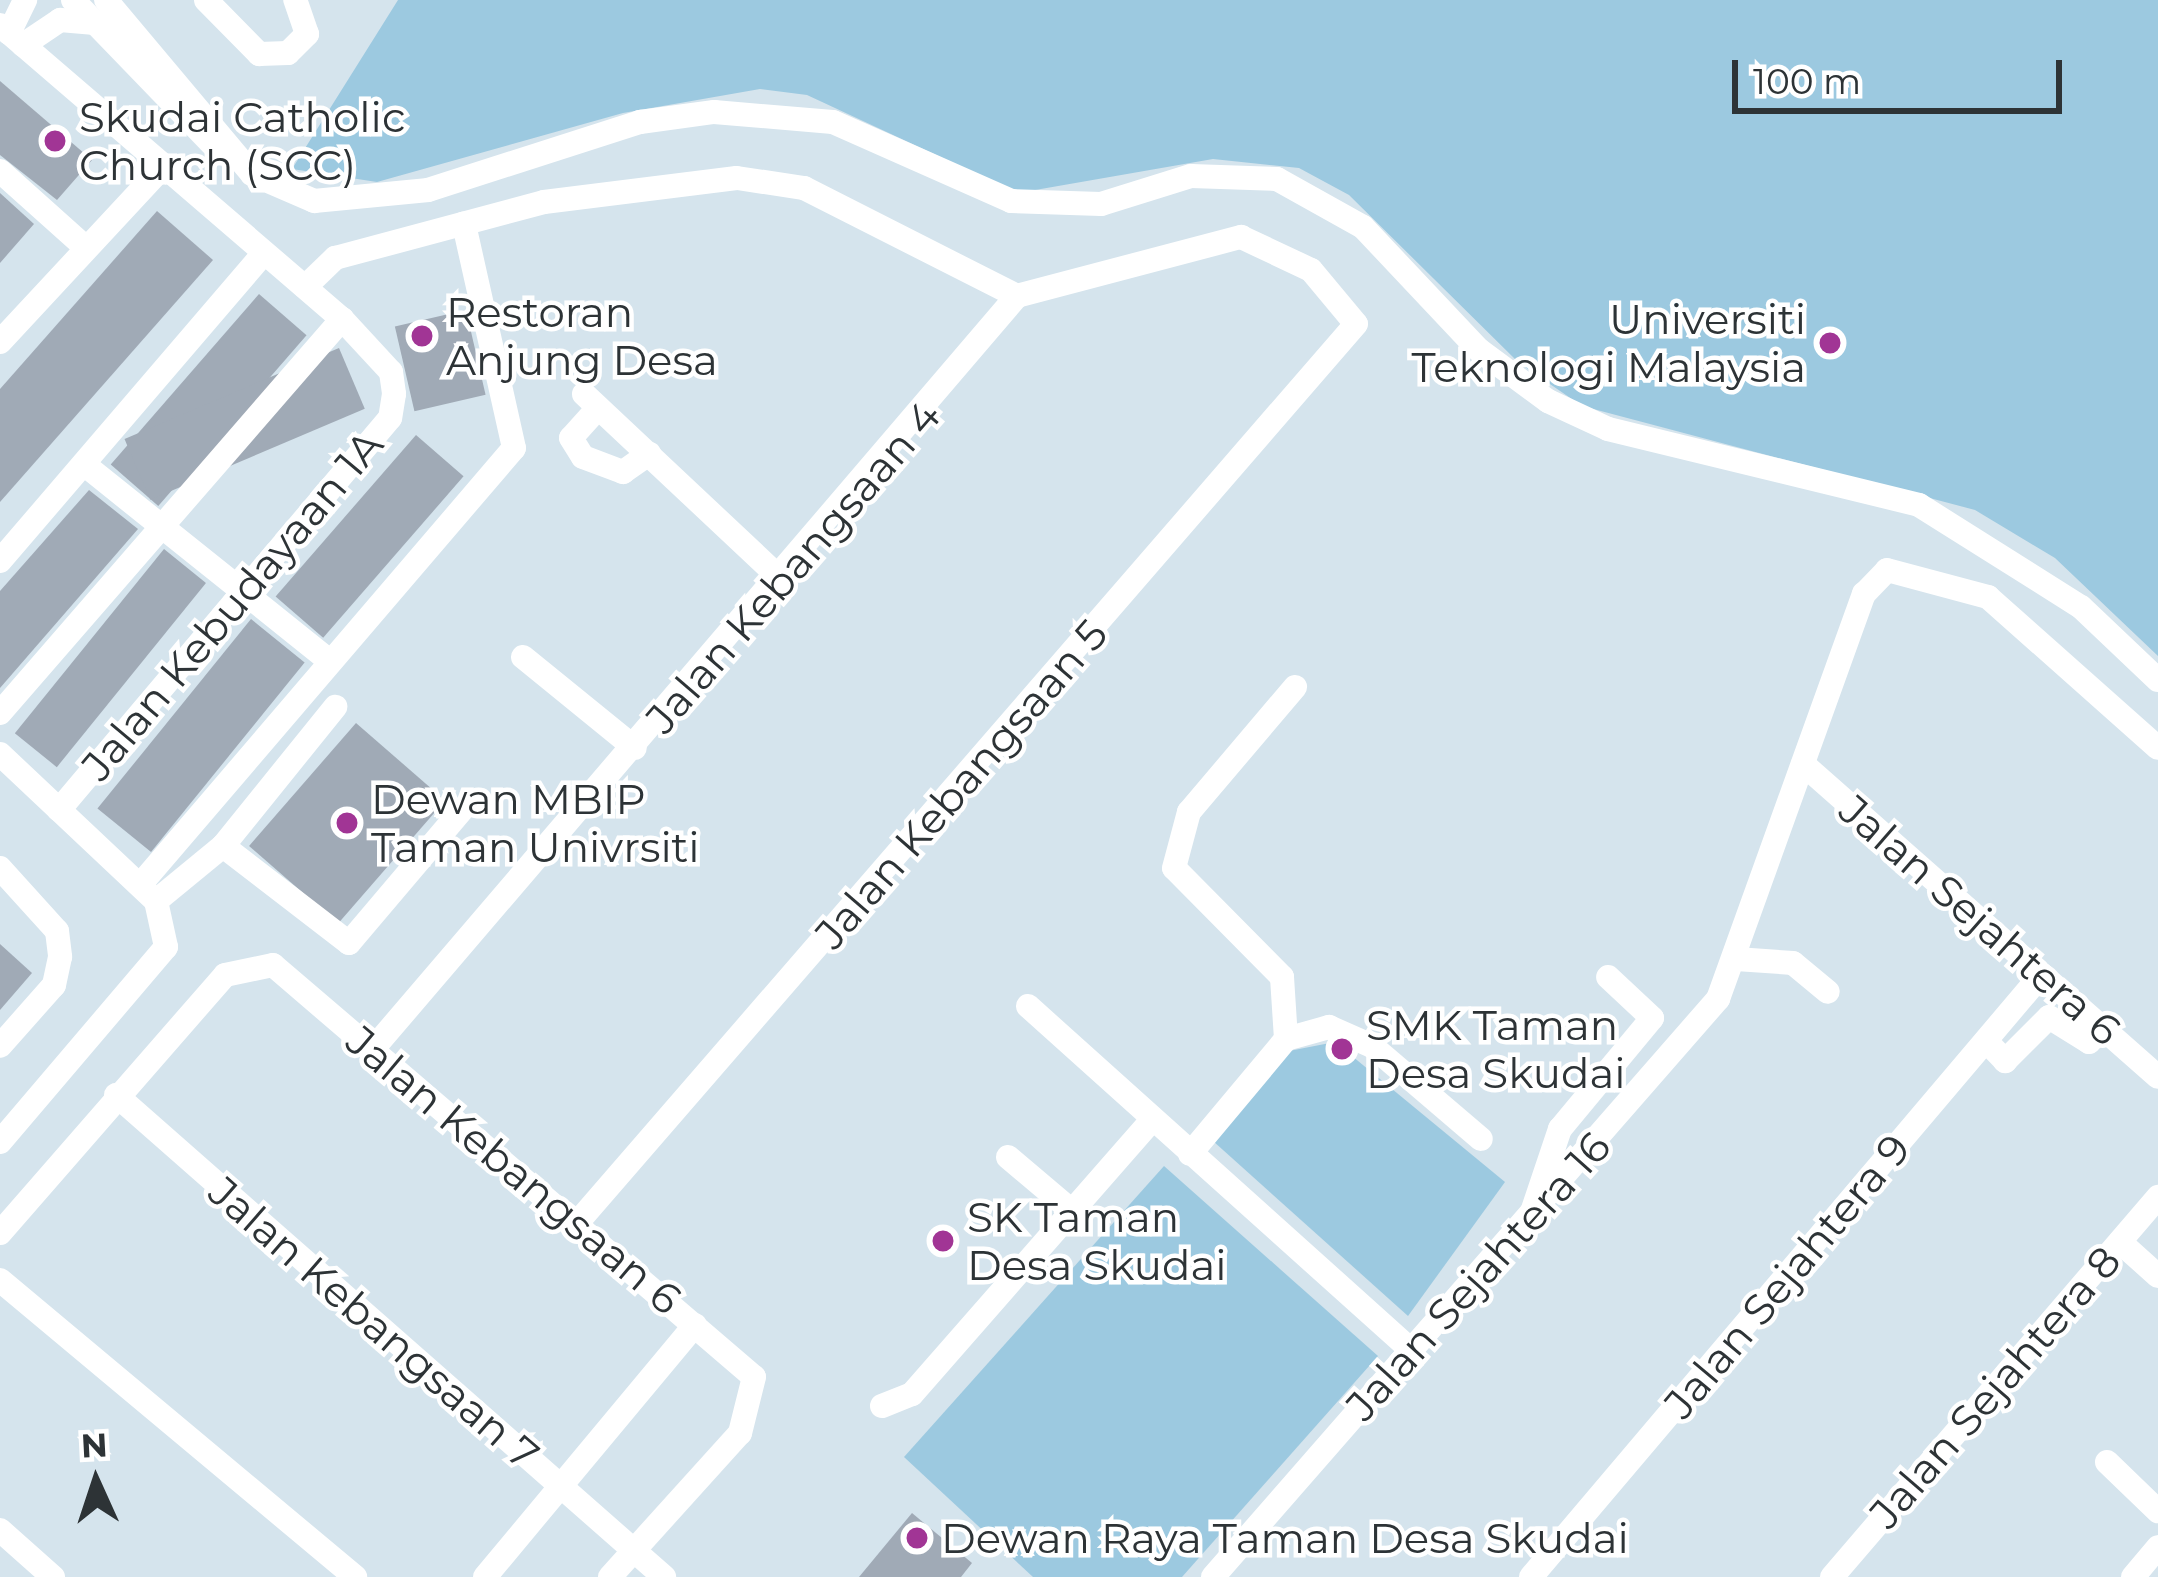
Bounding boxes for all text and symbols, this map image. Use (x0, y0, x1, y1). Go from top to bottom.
scale bar (1738, 36, 2068, 110)
text: 100 m (1753, 59, 1861, 103)
place label: Skudai Catholic Church (SCC) (79, 92, 406, 190)
marker: Skudai Catholic Church (SCC) (42, 128, 68, 154)
place label: Restoran Anjung Desa (446, 287, 718, 386)
place label: Universiti Teknologi Malaysia (1411, 294, 1806, 392)
marker: Restoran Anjung Desa (409, 323, 435, 349)
marker: Universiti Teknologi Malaysia (1817, 330, 1843, 356)
street label: Jalan Kebangsaan 4 (635, 391, 951, 743)
street label: Jalan Kebudayaan 1A (71, 420, 393, 790)
street label: Jalan Kebangsaan 5 (805, 609, 1117, 959)
place label: Dewan MBIP Taman Univrsiti (371, 774, 700, 872)
street label: Jalan Sejahtera 6 (1830, 785, 2130, 1055)
marker: Dewan MBIP Taman Univrsiti (334, 810, 360, 836)
place label: SMK Taman Desa Skudai (1366, 1000, 1626, 1098)
street label: Jalan Kebangsaan 6 (337, 1015, 691, 1325)
marker: SMK Taman Desa Skudai (1329, 1036, 1355, 1062)
street label: Jalan Sejahtera 16 (1335, 1122, 1621, 1430)
street label: Jalan Sejahtera 9 (1654, 1124, 1920, 1428)
street label: Jalan Kebangsaan 7 (199, 1166, 549, 1480)
place label: SK Taman Desa Skudai (967, 1192, 1227, 1290)
marker: SK Taman Desa Skudai (930, 1228, 956, 1254)
street label: Jalan Sejahtera 8 (1859, 1236, 2131, 1538)
north arrow (36, 1421, 156, 1541)
text: N (80, 1424, 108, 1466)
place label: Dewan Raya Taman Desa Skudai (941, 1513, 1629, 1563)
marker: Dewan Raya Taman Desa Skudai (904, 1525, 930, 1551)

